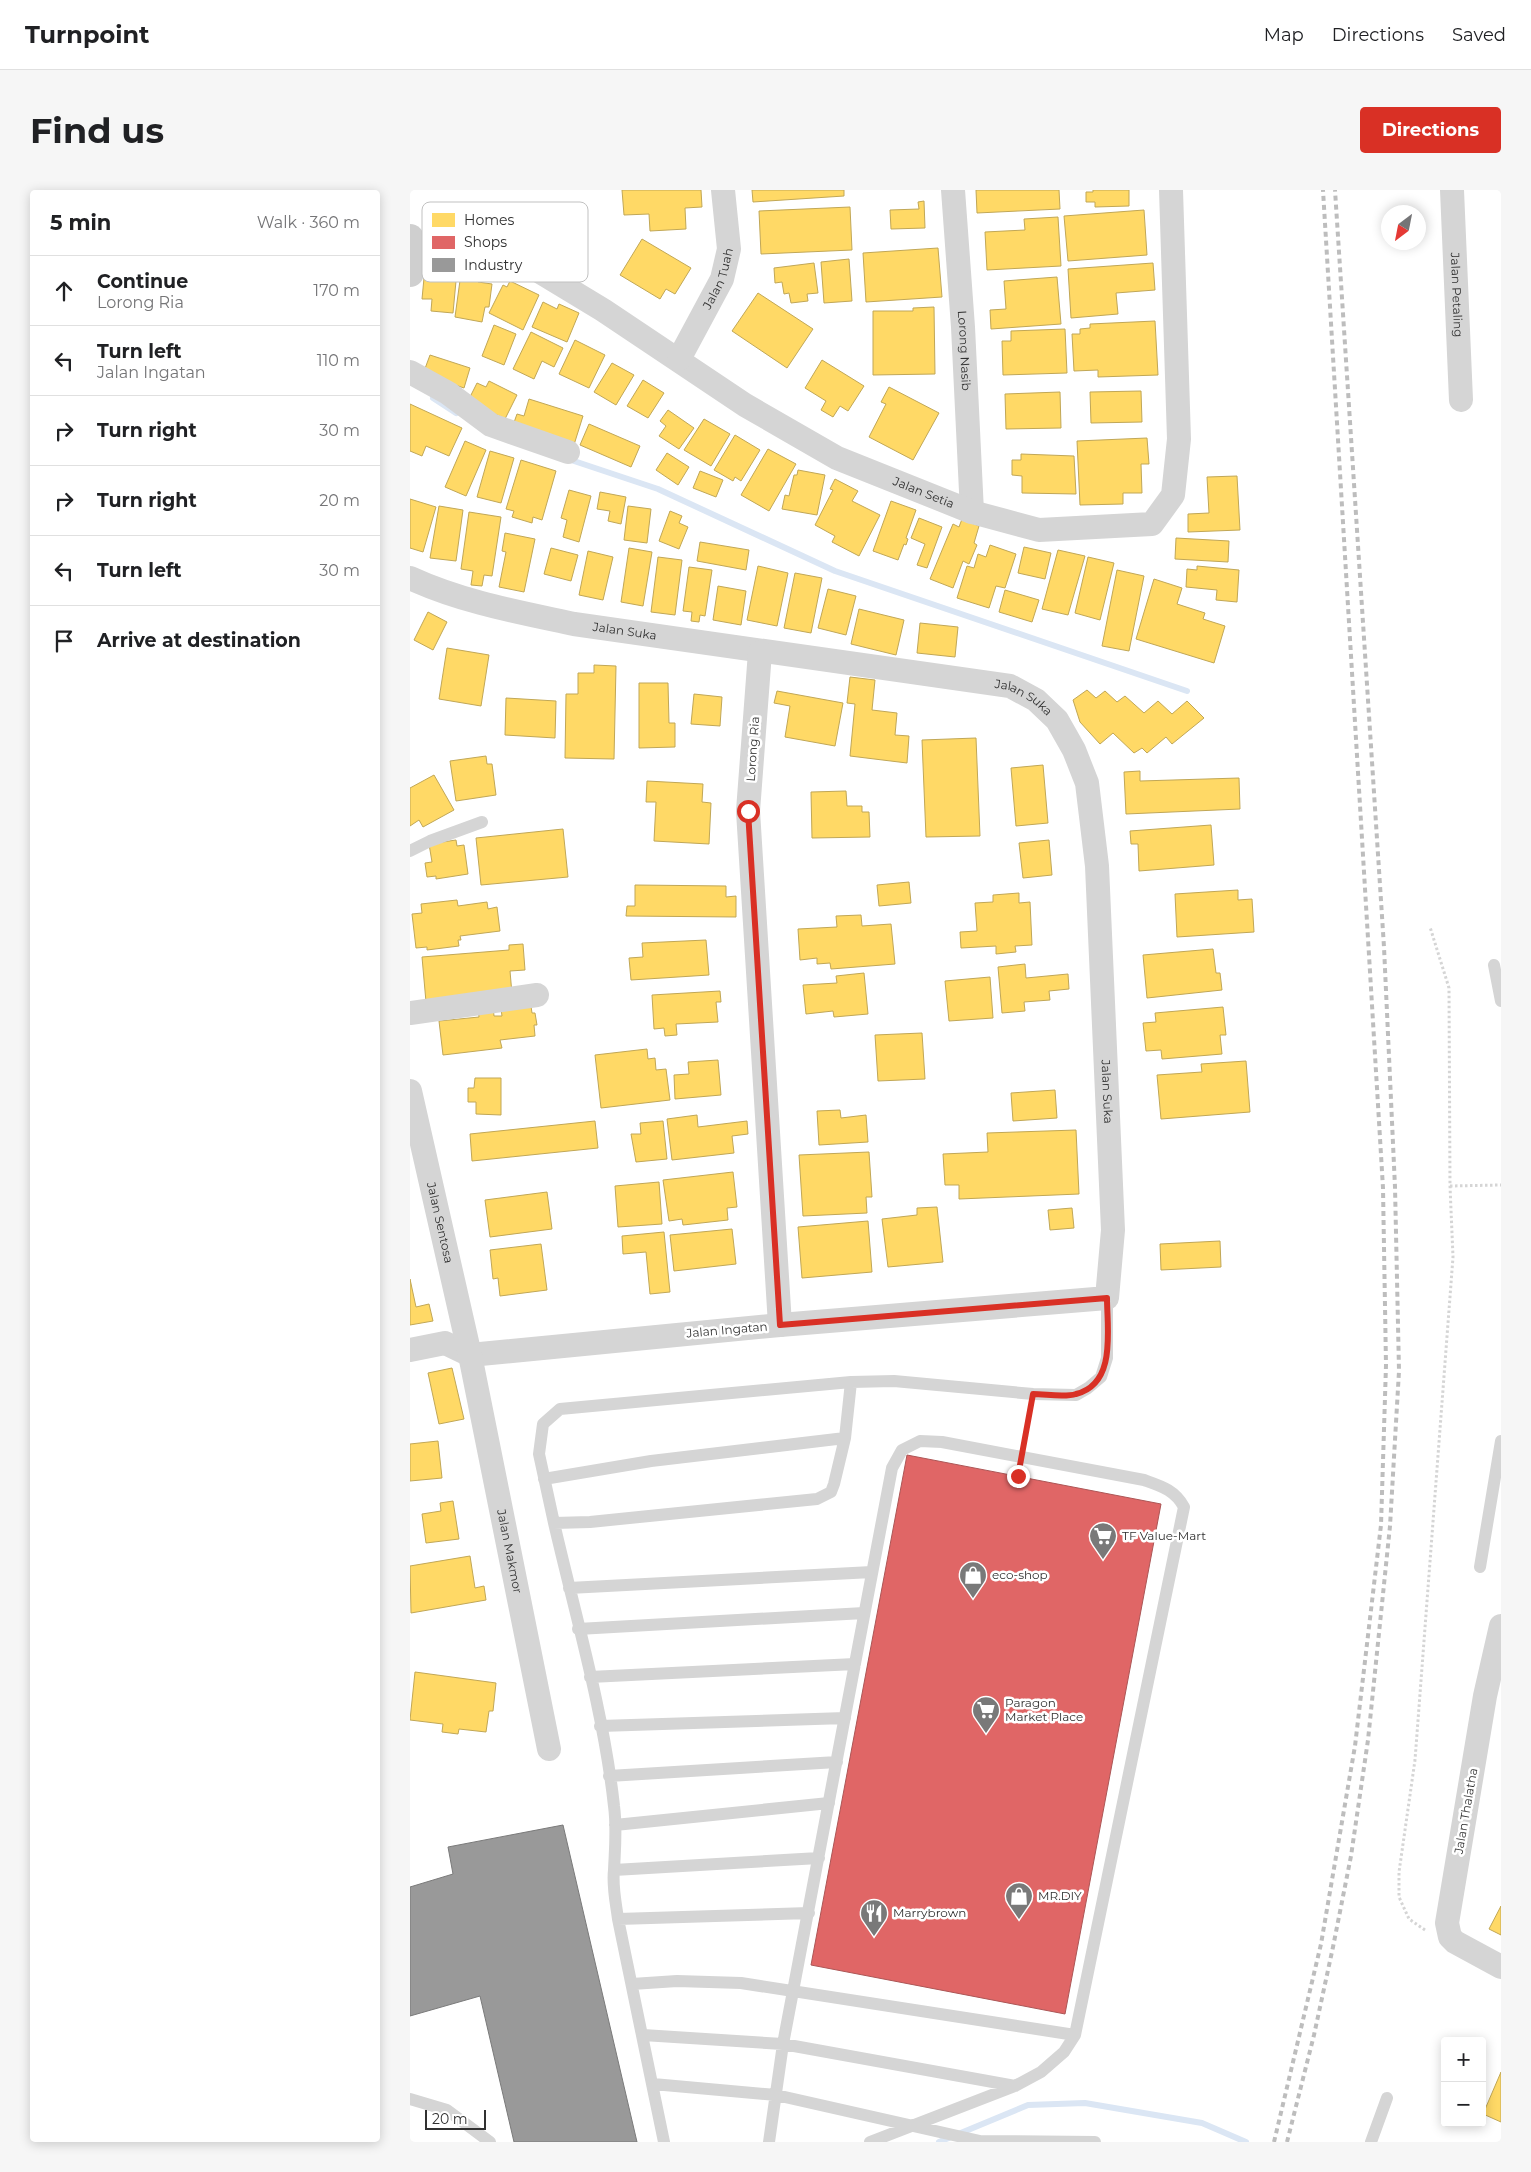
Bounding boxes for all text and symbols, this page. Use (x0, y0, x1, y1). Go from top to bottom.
text: Turnpoint (25, 20, 149, 49)
text: Map (1264, 24, 1304, 46)
text: Directions (1332, 24, 1424, 46)
text: Saved (1452, 24, 1506, 46)
button: Directions (1360, 107, 1501, 153)
text: Find us (30, 109, 164, 152)
legend (422, 202, 588, 282)
north arrow (1381, 205, 1426, 250)
text: 5 min (50, 210, 111, 235)
text: Homes (464, 211, 514, 229)
text: Walk · 360 m (257, 213, 360, 232)
text: Shops (464, 233, 507, 251)
street label: Jalan Tuah (699, 246, 736, 312)
street label: Jalan Petaling (1448, 251, 1466, 338)
text: Industry (464, 256, 523, 274)
text: Continue (97, 270, 188, 293)
icon: ahead (50, 277, 78, 305)
text: 170 m (313, 281, 360, 300)
text: Lorong Ria (97, 293, 184, 312)
street label: Lorong Nasib (955, 310, 974, 391)
text: Turn left (97, 340, 182, 363)
icon: left (50, 347, 78, 375)
text: 110 m (317, 351, 360, 370)
text: Jalan Ingatan (97, 363, 206, 382)
icon: right (50, 417, 78, 445)
text: Turn right (97, 419, 197, 442)
text: 30 m (319, 421, 360, 440)
street label: Jalan Setia (890, 473, 957, 511)
icon: right (50, 487, 78, 515)
text: Turn right (97, 489, 197, 512)
text: 20 m (319, 491, 360, 510)
icon: left (50, 557, 78, 585)
text: Turn left (97, 559, 182, 582)
text: 30 m (319, 561, 360, 580)
street label: Jalan Suka (591, 619, 658, 643)
icon: arrive (50, 627, 78, 655)
text: Arrive at destination (97, 629, 301, 652)
street label: Jalan Suka (993, 676, 1056, 719)
street label: Lorong Ria (743, 716, 762, 782)
route start (737, 800, 760, 823)
street label: Jalan Suka (1098, 1058, 1116, 1124)
street label: Jalan Sentosa (424, 1180, 457, 1264)
street label: Jalan Ingatan (685, 1318, 768, 1341)
route end (1007, 1465, 1030, 1488)
street label: Jalan Makmor (494, 1507, 526, 1595)
supermarket icon: TF Value-Mart (1088, 1521, 1118, 1560)
place label: TF Value-Mart (1122, 1528, 1206, 1543)
shop icon: eco-shop (958, 1560, 988, 1599)
place label: eco-shop (992, 1567, 1048, 1582)
supermarket icon: Paragon Market Place (971, 1695, 1001, 1734)
place label: Paragon Market Place (1005, 1695, 1083, 1724)
street label: Jalan Thalatha (1450, 1767, 1480, 1856)
shop icon: MR.DIY (1004, 1881, 1034, 1920)
place label: MR.DIY (1038, 1888, 1082, 1903)
restaurant icon: Marrybrown (859, 1898, 889, 1937)
place label: Marrybrown (893, 1905, 966, 1920)
map controls (1441, 2037, 1486, 2127)
button: + (1441, 2037, 1486, 2082)
button: − (1441, 2082, 1486, 2127)
scale bar (425, 2107, 486, 2130)
text: 20 m (432, 2110, 468, 2128)

